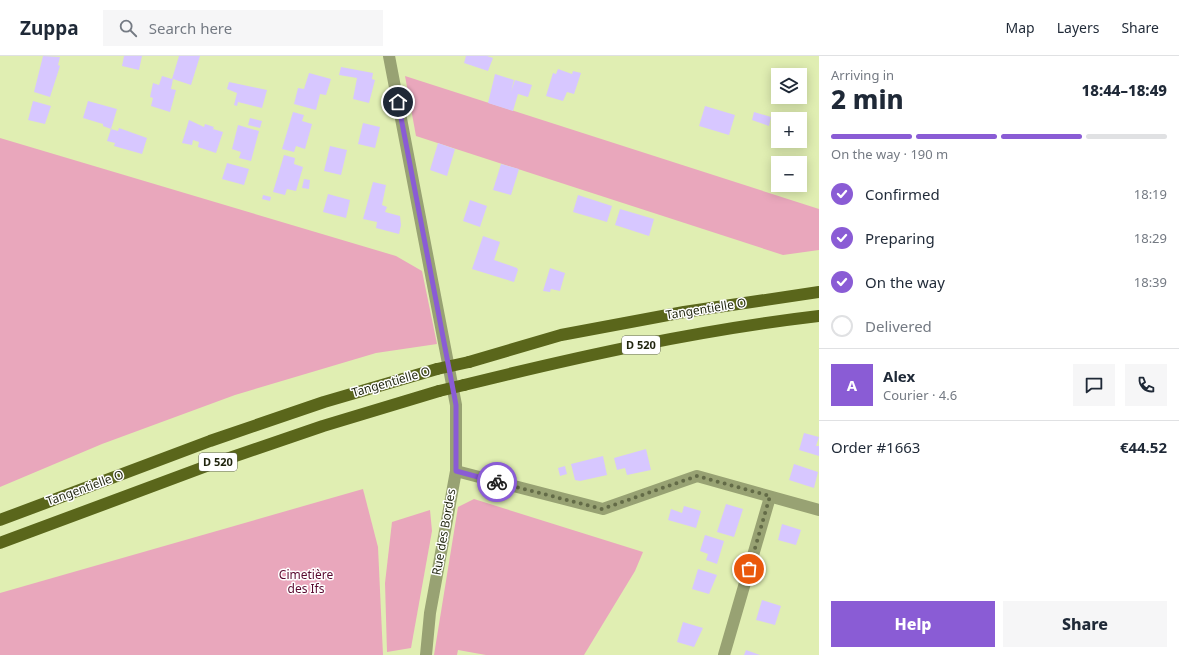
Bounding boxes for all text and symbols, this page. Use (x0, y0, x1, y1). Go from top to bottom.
search box (103, 10, 383, 46)
text: Zuppa (20, 15, 79, 41)
icon: search (117, 17, 139, 39)
text: Search here (149, 18, 232, 38)
text: Map (1006, 18, 1035, 37)
text: Layers (1057, 18, 1099, 37)
text: Share (1121, 18, 1159, 37)
text: Arriving in (831, 66, 894, 84)
map controls (771, 68, 807, 192)
button: layers (771, 68, 807, 104)
text: 18:44–18:49 (1082, 80, 1167, 100)
text: 2 min (831, 81, 904, 117)
pin (381, 85, 415, 119)
icon: home (387, 91, 409, 113)
button: + (771, 112, 807, 148)
text: On the way · 190 m (831, 145, 948, 163)
button: − (771, 156, 807, 192)
icon: check (831, 183, 853, 205)
text: Confirmed (865, 184, 940, 204)
text: 18:19 (1134, 185, 1167, 203)
icon: check (831, 227, 853, 249)
text: Preparing (865, 228, 935, 248)
text: 18:29 (1134, 229, 1167, 247)
icon: check (831, 271, 853, 293)
text: On the way (865, 272, 945, 292)
text: 18:39 (1134, 273, 1167, 291)
street label: Tangentielle O (665, 294, 747, 323)
text: Delivered (865, 316, 932, 336)
road number: D 520 (622, 336, 660, 354)
street label: Tangentielle O (350, 362, 432, 401)
button: chat (1073, 364, 1115, 406)
button: phone (1125, 364, 1167, 406)
text: Alex (883, 366, 915, 386)
text: A (847, 375, 857, 395)
text: Courier · 4.6 (883, 386, 957, 404)
text: Order #1663 (831, 437, 920, 457)
text: €44.52 (1120, 437, 1167, 457)
road number: D 520 (199, 453, 237, 471)
courier (477, 462, 517, 502)
street label: Tangentielle O (44, 466, 126, 509)
icon: bike (486, 471, 508, 493)
street label: Rue des Bordes (428, 487, 460, 576)
pin (732, 552, 766, 586)
icon: bag (738, 558, 760, 580)
park label: Cimetière des Ifs (279, 566, 333, 597)
button: Help (831, 601, 995, 647)
button: Share (1003, 601, 1167, 647)

